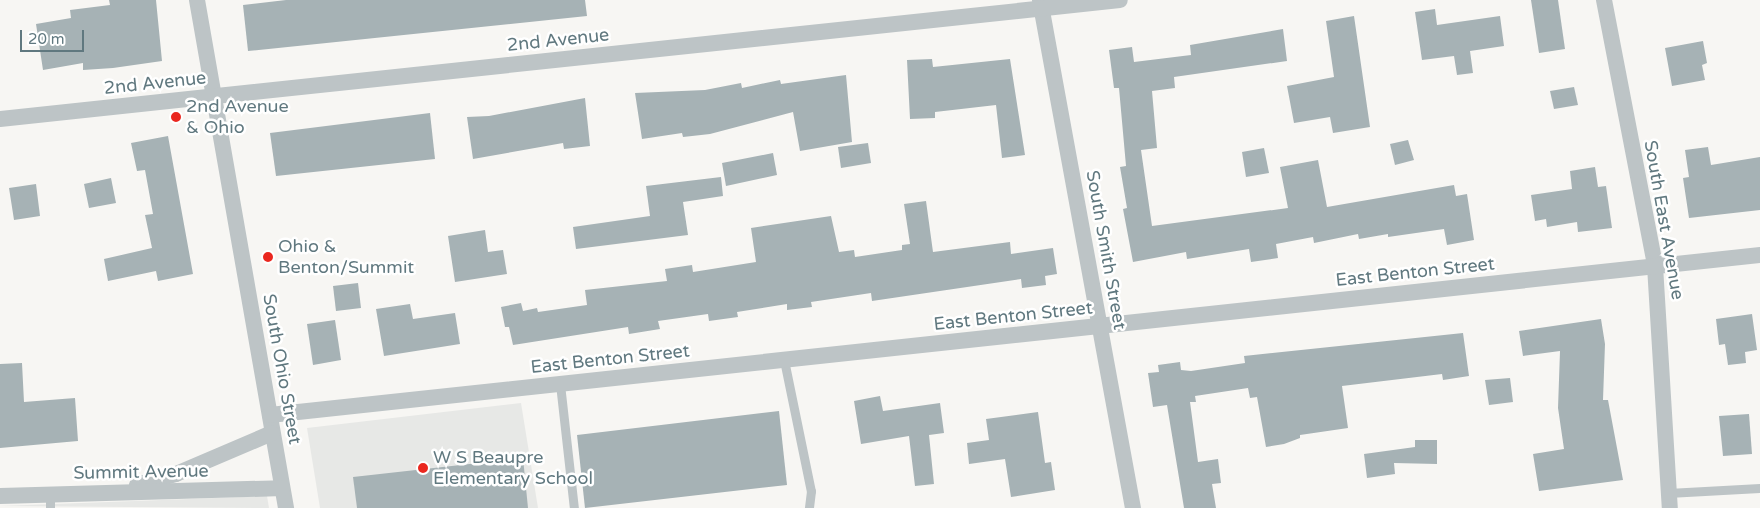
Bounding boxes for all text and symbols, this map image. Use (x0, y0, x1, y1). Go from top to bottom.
scale bar (22, 20, 86, 52)
street label: 2nd Avenue (506, 24, 610, 56)
text: 20 m (28, 30, 65, 48)
street label: 2nd Avenue (103, 67, 207, 99)
place label: 2nd Avenue & Ohio (186, 96, 289, 138)
marker: 2nd Avenue & Ohio (170, 111, 182, 123)
street label: South East Avenue (1639, 139, 1689, 301)
street label: South Smith Street (1081, 169, 1131, 331)
place label: Ohio & Benton/Summit (278, 236, 414, 278)
marker: Ohio & Benton/Summit (262, 251, 274, 263)
street label: East Benton Street (1334, 253, 1496, 291)
street label: South Ohio Street (258, 292, 306, 446)
street label: East Benton Street (932, 297, 1094, 335)
street label: East Benton Street (529, 340, 691, 378)
place label: W S Beaupre Elementary School (433, 447, 593, 489)
street label: Summit Avenue (73, 460, 209, 484)
marker: W S Beaupre Elementary School (417, 462, 429, 474)

